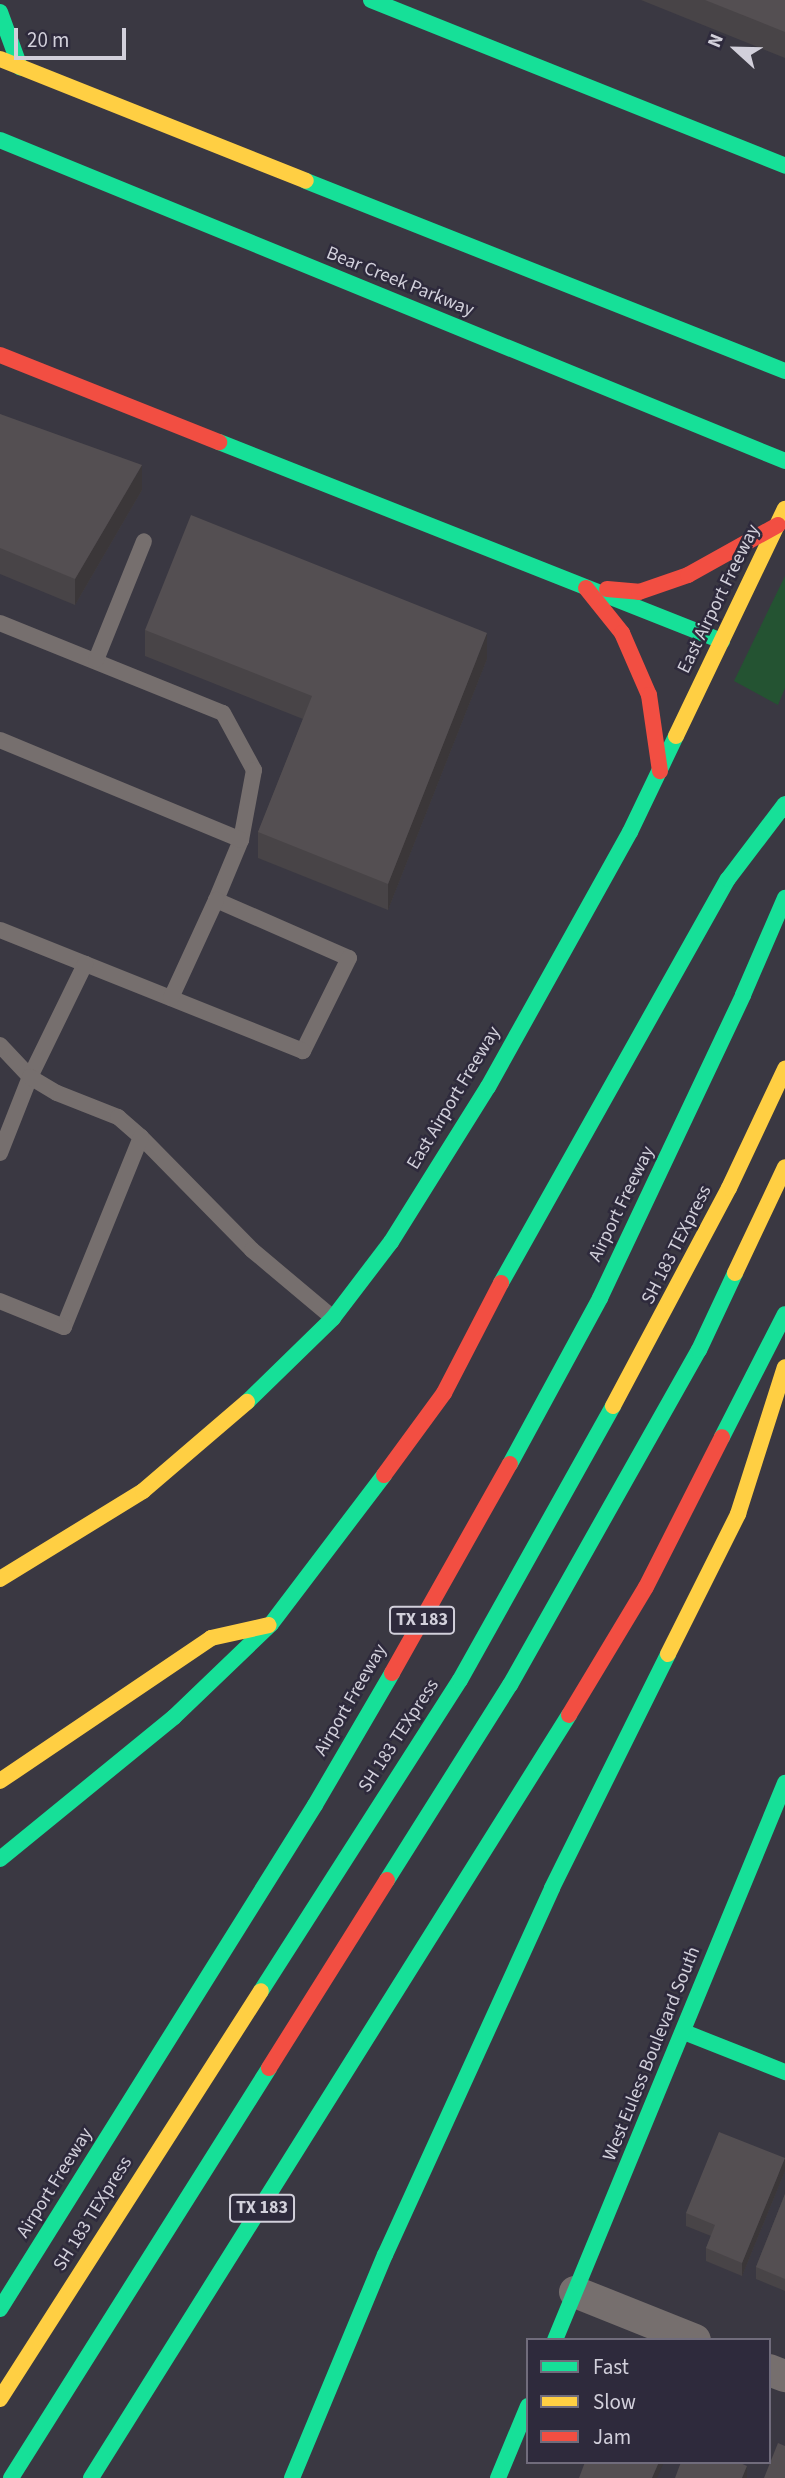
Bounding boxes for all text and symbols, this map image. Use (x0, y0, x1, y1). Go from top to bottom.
scale bar (18, 14, 130, 58)
north arrow (701, 14, 771, 84)
text: 20 m (27, 25, 69, 55)
text: N (701, 30, 731, 52)
street label: Bear Creek Parkway (323, 242, 477, 322)
street label: East Airport Freeway (673, 521, 765, 677)
street label: East Airport Freeway (402, 1022, 506, 1174)
street label: Airport Freeway (584, 1143, 660, 1265)
street label: SH 183 TEXpress (637, 1182, 717, 1308)
road number: TX 183 (389, 1605, 455, 1634)
street label: Airport Freeway (310, 1640, 392, 1760)
street label: SH 183 TEXpress (354, 1675, 444, 1797)
street label: West Euless Boulevard South (599, 1944, 705, 2164)
street label: Airport Freeway (12, 2124, 98, 2242)
street label: SH 183 TEXpress (49, 2153, 137, 2275)
road number: TX 183 (229, 2194, 295, 2222)
legend (526, 2338, 771, 2464)
text: Fast (593, 2352, 629, 2382)
text: Slow (593, 2387, 636, 2417)
text: Jam (593, 2422, 631, 2452)

